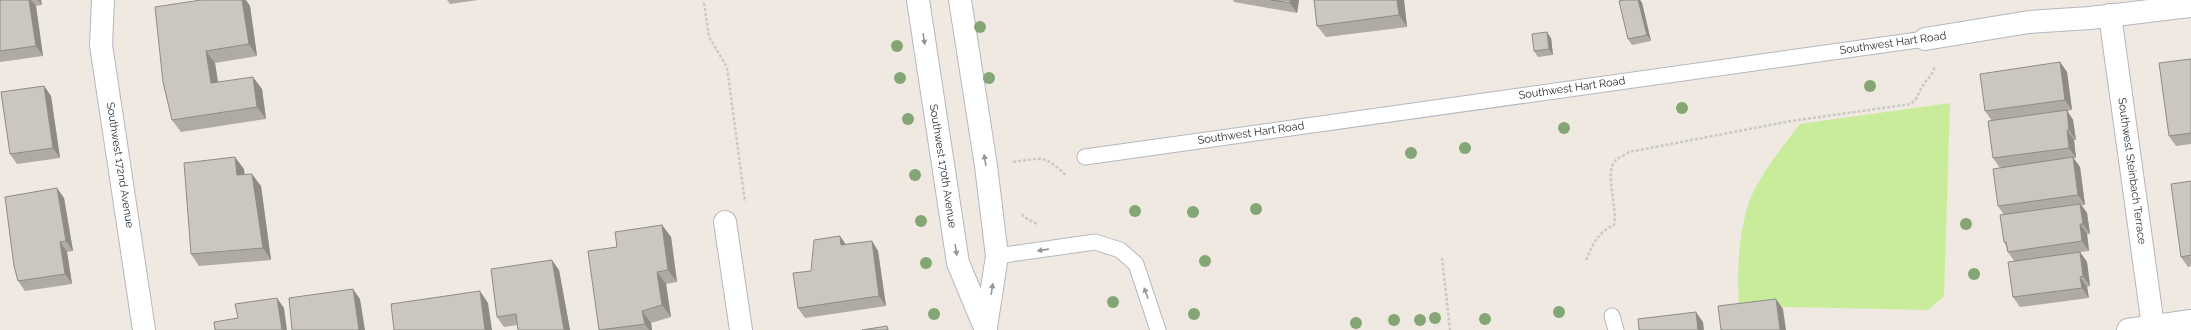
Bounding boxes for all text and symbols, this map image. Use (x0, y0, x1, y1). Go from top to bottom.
street label: Southwest Hart Road (1839, 29, 1947, 57)
one-way arrow (921, 32, 927, 45)
street label: Southwest Hart Road (1518, 74, 1626, 102)
street label: Southwest Steinbach Terrace (2115, 97, 2149, 246)
street label: Southwest 172nd Avenue (104, 101, 136, 229)
street label: Southwest 170th Avenue (927, 103, 959, 229)
street label: Southwest Hart Road (1197, 119, 1305, 147)
one-way arrow (981, 154, 987, 166)
one-way arrow (953, 244, 959, 256)
one-way arrow (1037, 247, 1050, 253)
one-way arrow (989, 283, 995, 295)
one-way arrow (1143, 287, 1149, 299)

